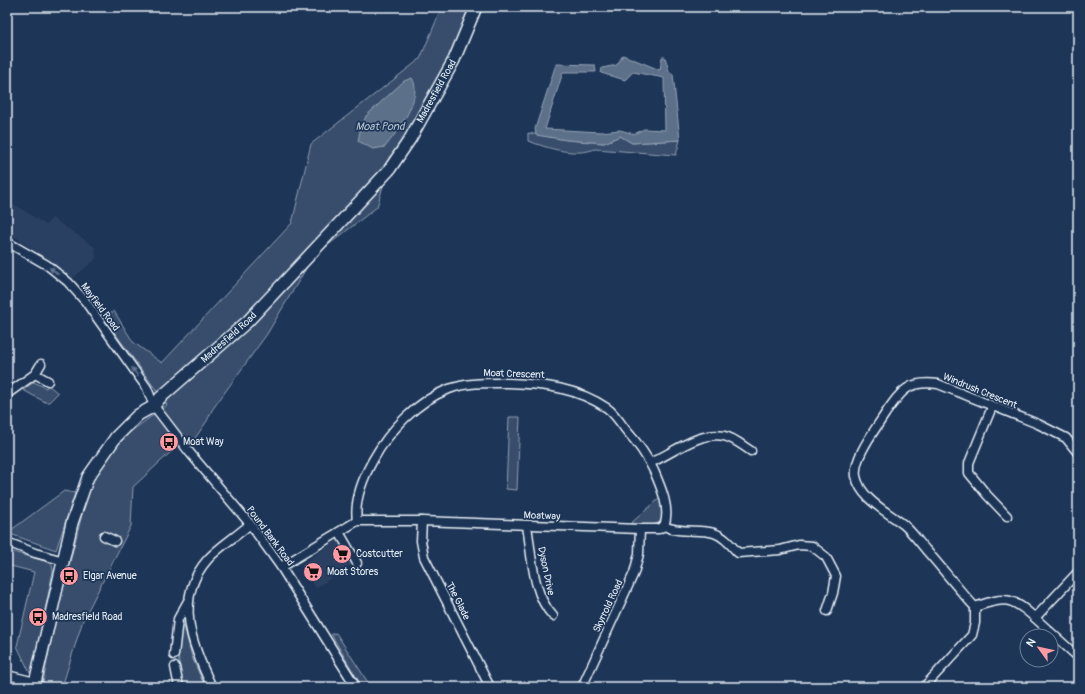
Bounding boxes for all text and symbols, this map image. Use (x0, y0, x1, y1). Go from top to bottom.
street label: Madresfield Road (414, 57, 459, 125)
water label: Moat Pond (356, 120, 406, 133)
one-way arrow (49, 267, 60, 275)
street label: Mayfield Road (78, 281, 122, 333)
street label: Madresfield Road (198, 310, 259, 365)
one-way arrow (131, 367, 139, 377)
street label: Moat Crescent (483, 367, 546, 381)
street label: Windrush Crescent (941, 371, 1020, 412)
bus stop icon: Moat Way (158, 431, 180, 453)
place label: Moat Way (183, 436, 224, 448)
street label: Pound Bank Road (244, 504, 296, 568)
street label: Moatway (523, 509, 561, 523)
supermarket icon: Costcutter (331, 543, 353, 565)
street label: Dyson Drive (535, 546, 557, 597)
place label: Costcutter (356, 548, 403, 560)
supermarket icon: Moat Stores (302, 561, 324, 583)
bus stop icon: Elgar Avenue (58, 565, 80, 587)
place label: Moat Stores (327, 566, 379, 578)
place label: Elgar Avenue (83, 570, 137, 582)
street label: Skyrrold Road (591, 578, 625, 634)
street label: The Glade (443, 580, 473, 622)
bus stop icon: Madresfield Road (27, 606, 49, 628)
place label: Madresfield Road (52, 611, 123, 623)
north arrow (1019, 628, 1059, 668)
text: N (1024, 636, 1039, 649)

